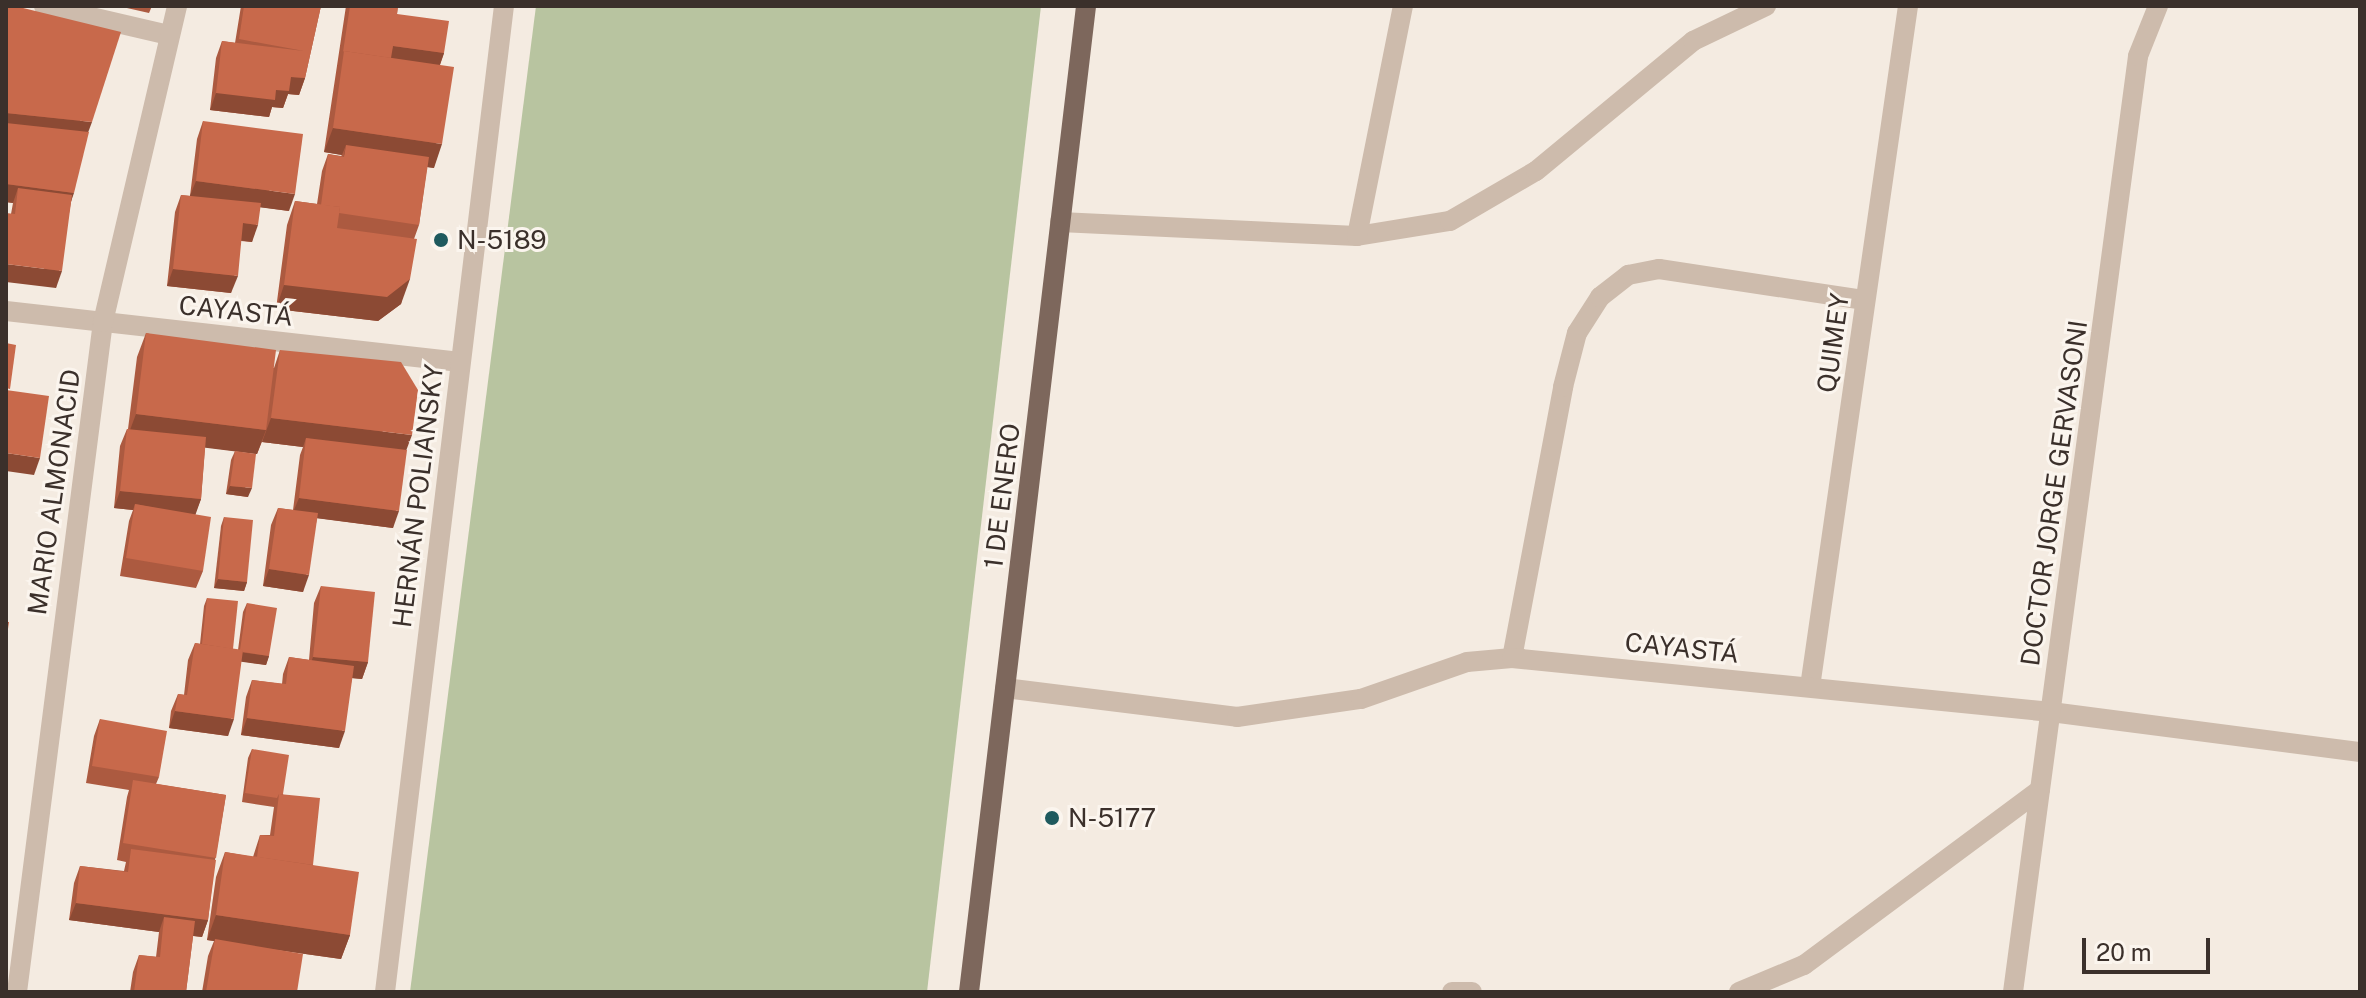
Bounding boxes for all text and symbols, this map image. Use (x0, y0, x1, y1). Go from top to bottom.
place label: N-5189 (457, 224, 547, 256)
marker: N-5189 (432, 231, 450, 249)
street label: CAYASTÁ (177, 290, 295, 332)
street label: QUIMEY (1811, 291, 1855, 395)
street label: DOCTOR JORGE GERVASONI (2014, 318, 2094, 668)
street label: HERNÁN POLIANSKY (386, 363, 450, 629)
street label: MARIO ALMONACID (21, 367, 87, 617)
street label: 1 DE ENERO (978, 422, 1026, 570)
street label: CAYASTÁ (1623, 627, 1741, 669)
place label: N-5177 (1068, 802, 1156, 834)
marker: N-5177 (1043, 809, 1061, 827)
scale bar (2086, 922, 2214, 972)
text: 20 m (2096, 938, 2152, 966)

